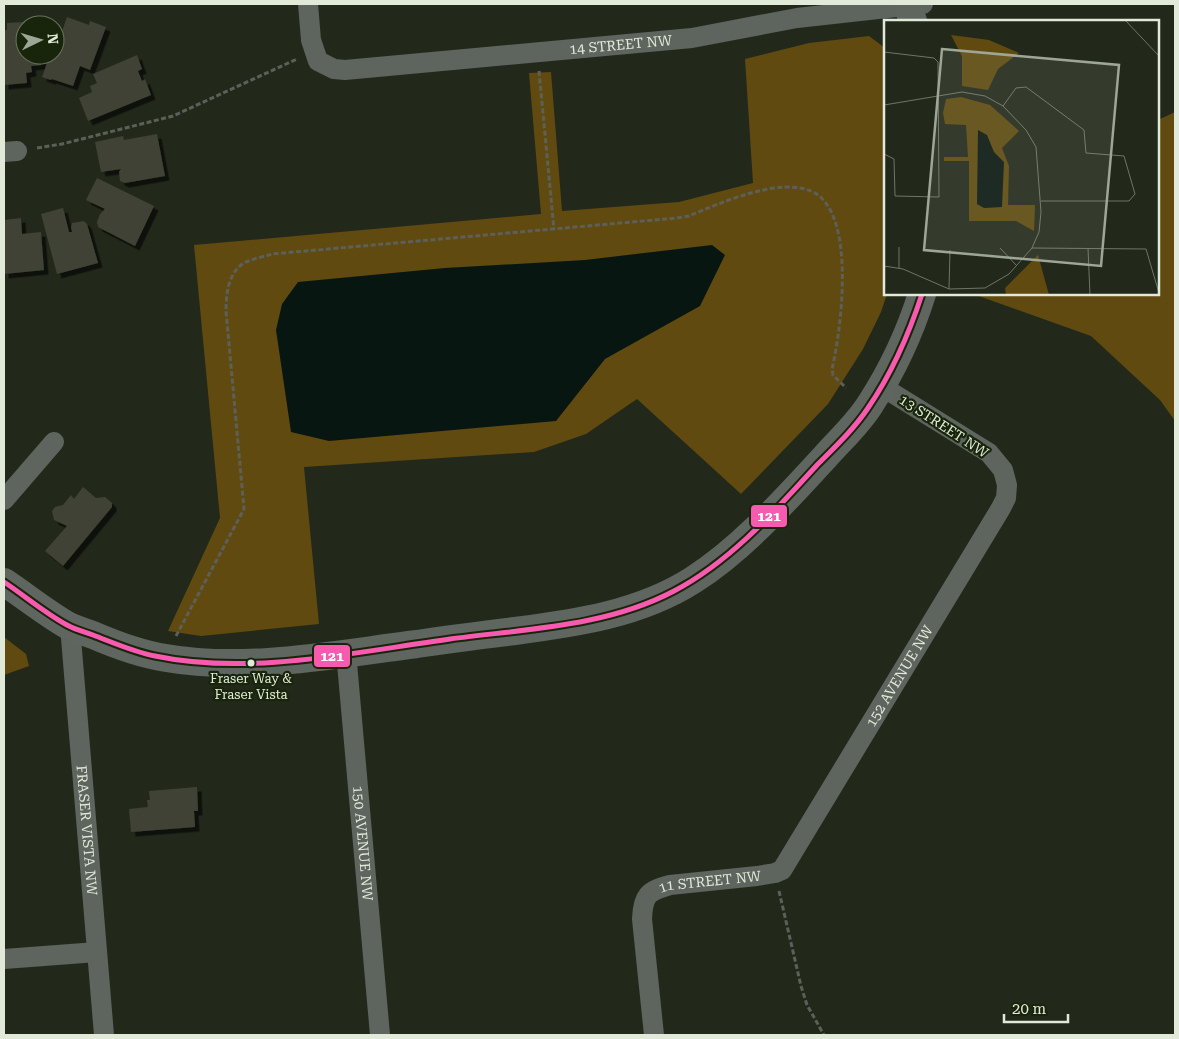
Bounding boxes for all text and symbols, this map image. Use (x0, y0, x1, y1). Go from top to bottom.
north arrow (15, 15, 65, 65)
inset map (884, 20, 1159, 295)
street label: 14 STREET NW (569, 32, 673, 57)
text: N (45, 33, 61, 45)
street label: 13 STREET NW (896, 391, 992, 461)
line badge: 121 (750, 504, 788, 528)
text: 121 (757, 508, 781, 524)
street label: 152 AVENUE NW (863, 622, 936, 730)
line badge: 121 (313, 644, 351, 668)
text: 121 (320, 648, 344, 664)
marker: Fraser Way & Fraser Vista (246, 658, 256, 668)
place label: Fraser Way & Fraser Vista (210, 671, 292, 702)
street label: FRASER VISTA NW (74, 765, 100, 897)
street label: 150 AVENUE NW (350, 785, 376, 902)
street label: 11 STREET NW (656, 868, 763, 896)
scale bar (1004, 992, 1068, 1024)
text: 20 m (1012, 1000, 1047, 1018)

